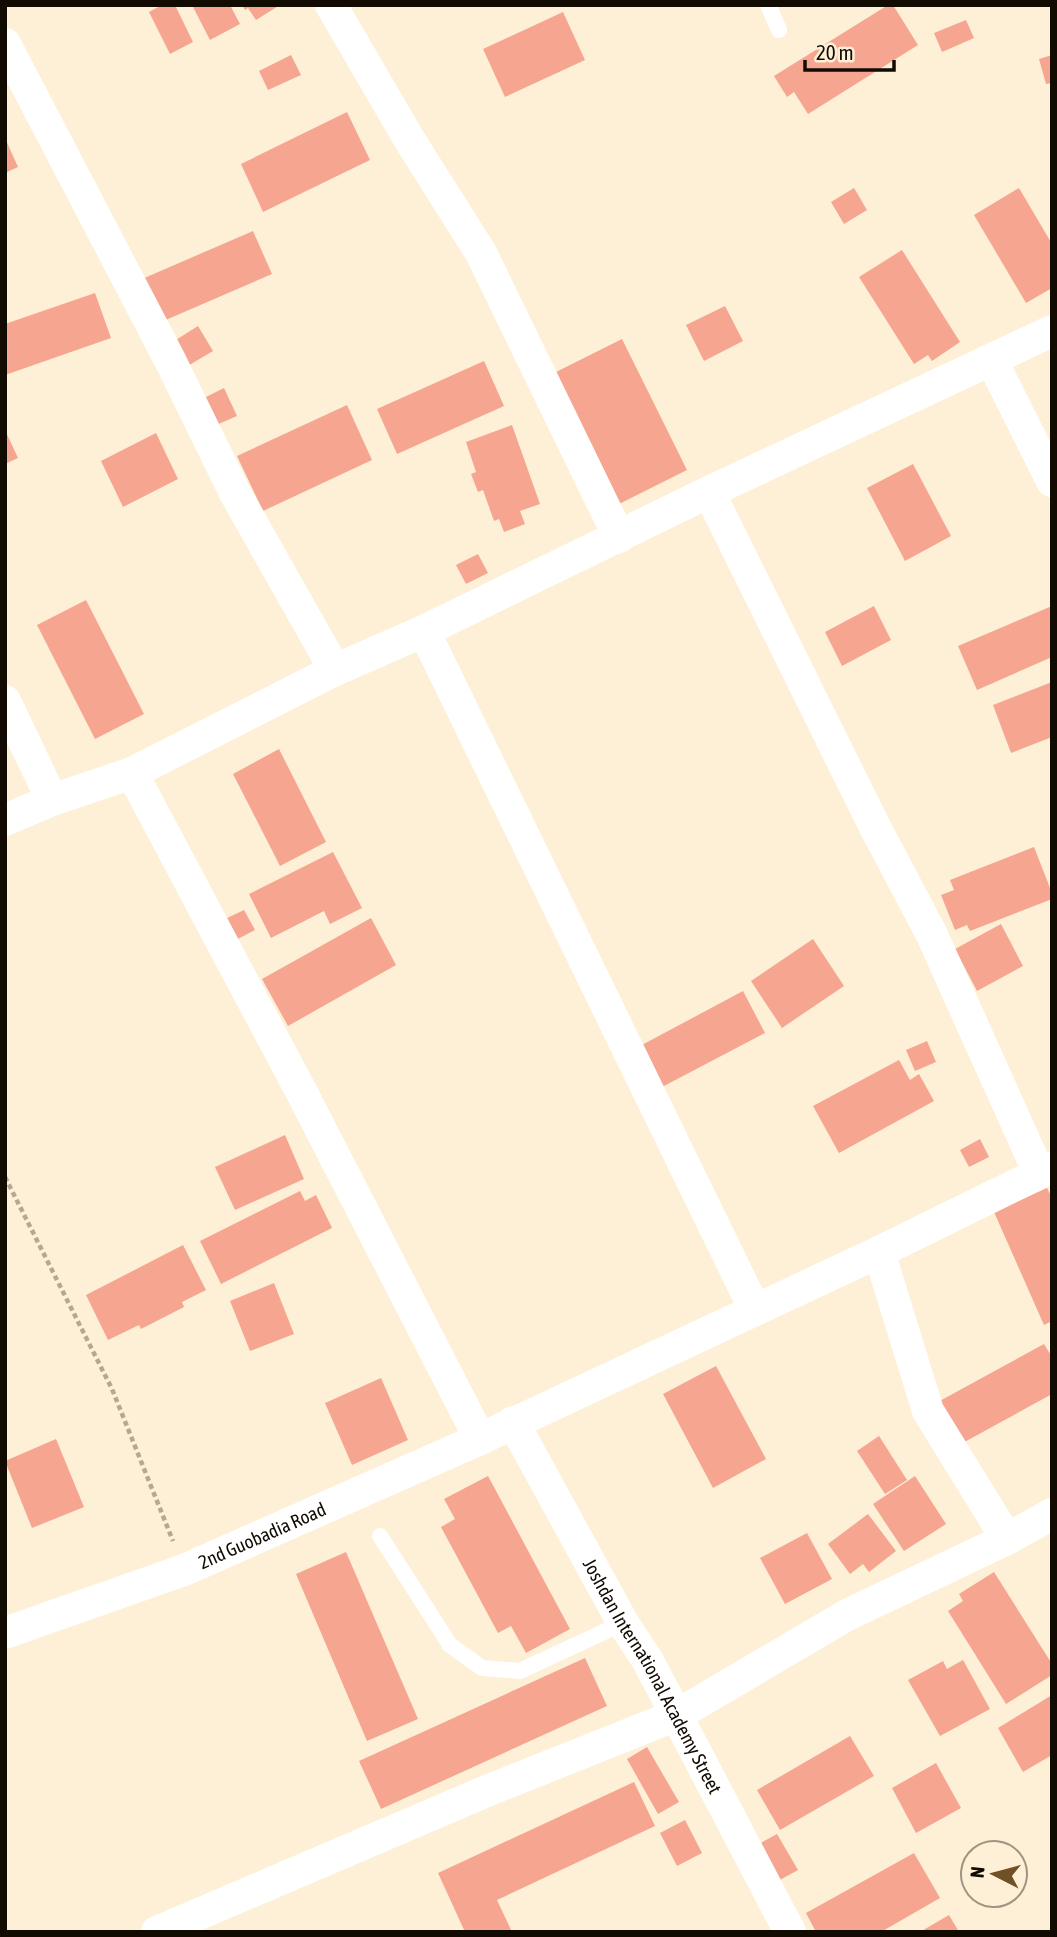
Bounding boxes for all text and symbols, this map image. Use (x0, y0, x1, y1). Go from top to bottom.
scale bar (805, 28, 894, 72)
text: 20 m (816, 40, 854, 64)
street label: 2nd Guobadia Road (195, 1498, 329, 1573)
street label: Joshdan International Academy Street (579, 1555, 727, 1797)
north arrow (959, 1839, 1029, 1909)
text: N (966, 1865, 989, 1879)

